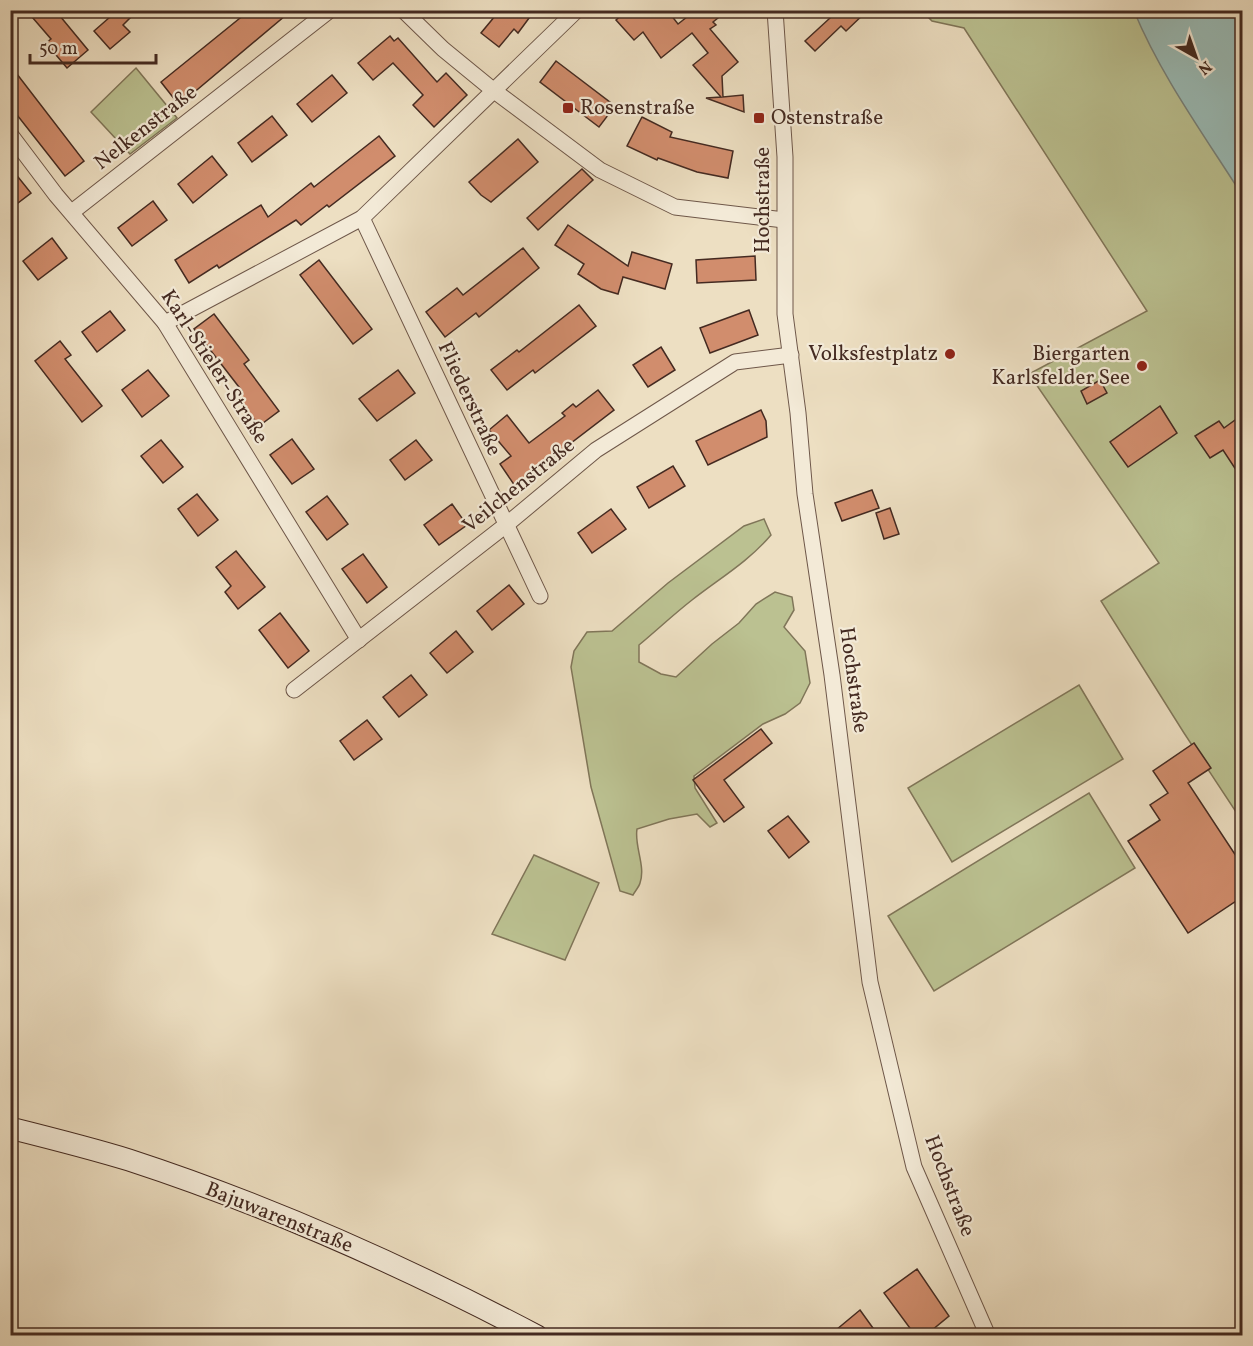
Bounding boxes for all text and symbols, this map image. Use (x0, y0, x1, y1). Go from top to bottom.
scale bar (30, 27, 156, 65)
north arrow (1166, 27, 1226, 87)
text: 50 m (39, 37, 78, 62)
text: N (1193, 55, 1216, 79)
street label: Nelkenstraße (88, 79, 204, 177)
place label: Rosenstraße (580, 94, 695, 123)
marker: Rosenstraße (561, 101, 575, 115)
place label: Ostenstraße (771, 104, 883, 133)
marker: Ostenstraße (752, 111, 766, 125)
street label: Hochstraße (749, 147, 778, 253)
street label: Karl-Stieler-Straße (153, 284, 275, 450)
street label: Fliederstraße (430, 337, 508, 461)
place label: Volksfestplatz (808, 340, 938, 369)
place label: Biergarten Karlsfelder See (992, 340, 1130, 393)
marker: Volksfestplatz (943, 347, 957, 361)
marker: Biergarten Karlsfelder See (1135, 359, 1149, 373)
street label: Veilchenstraße (457, 432, 581, 540)
street label: Hochstraße (831, 625, 875, 735)
street label: Hochstraße (916, 1131, 982, 1241)
street label: Bajuwarenstraße (201, 1175, 357, 1261)

